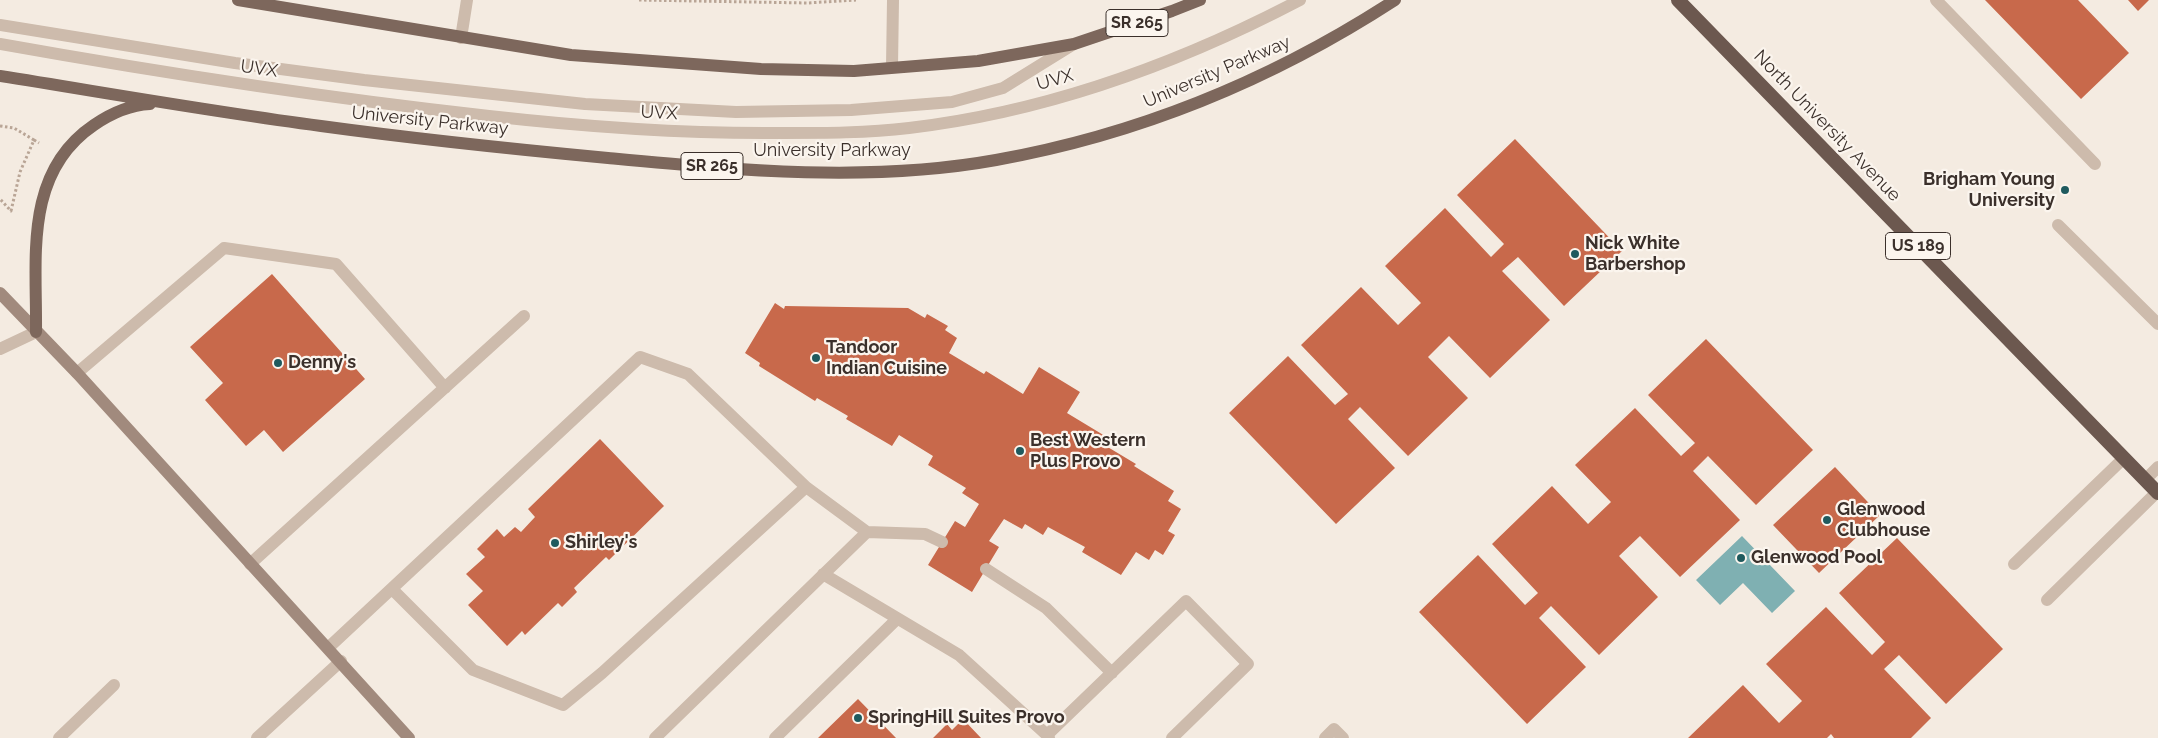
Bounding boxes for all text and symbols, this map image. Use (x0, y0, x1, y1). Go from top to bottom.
road number: SR 265 (1106, 9, 1168, 36)
street label: University Parkway (1140, 31, 1294, 113)
street label: North University Avenue (1749, 46, 1905, 206)
street label: UVX (239, 56, 279, 82)
street label: UVX (1034, 64, 1076, 96)
street label: UVX (640, 101, 678, 125)
street label: University Parkway (351, 102, 509, 140)
street label: University Parkway (753, 140, 911, 162)
road number: SR 265 (681, 153, 743, 180)
place label: Brigham Young University (1923, 169, 2055, 212)
marker: Brigham Young University (2059, 184, 2071, 196)
road number: US 189 (1886, 232, 1950, 260)
place label: Nick White Barbershop (1585, 233, 1686, 276)
marker: Nick White Barbershop (1569, 248, 1581, 260)
place label: Tandoor Indian Cuisine (826, 337, 947, 379)
place label: Denny's (288, 352, 356, 374)
marker: Tandoor Indian Cuisine (810, 352, 822, 364)
marker: Denny's (272, 357, 284, 369)
place label: Best Western Plus Provo (1030, 430, 1146, 472)
marker: Best Western Plus Provo (1014, 445, 1026, 457)
place label: Glenwood Clubhouse (1837, 499, 1930, 542)
marker: Glenwood Clubhouse (1821, 514, 1833, 526)
place label: Shirley's (565, 532, 637, 554)
marker: Shirley's (549, 537, 561, 549)
place label: Glenwood Pool (1751, 547, 1882, 569)
marker: Glenwood Pool (1735, 552, 1747, 564)
place label: SpringHill Suites Provo (868, 707, 1065, 729)
marker: SpringHill Suites Provo (852, 712, 864, 724)

